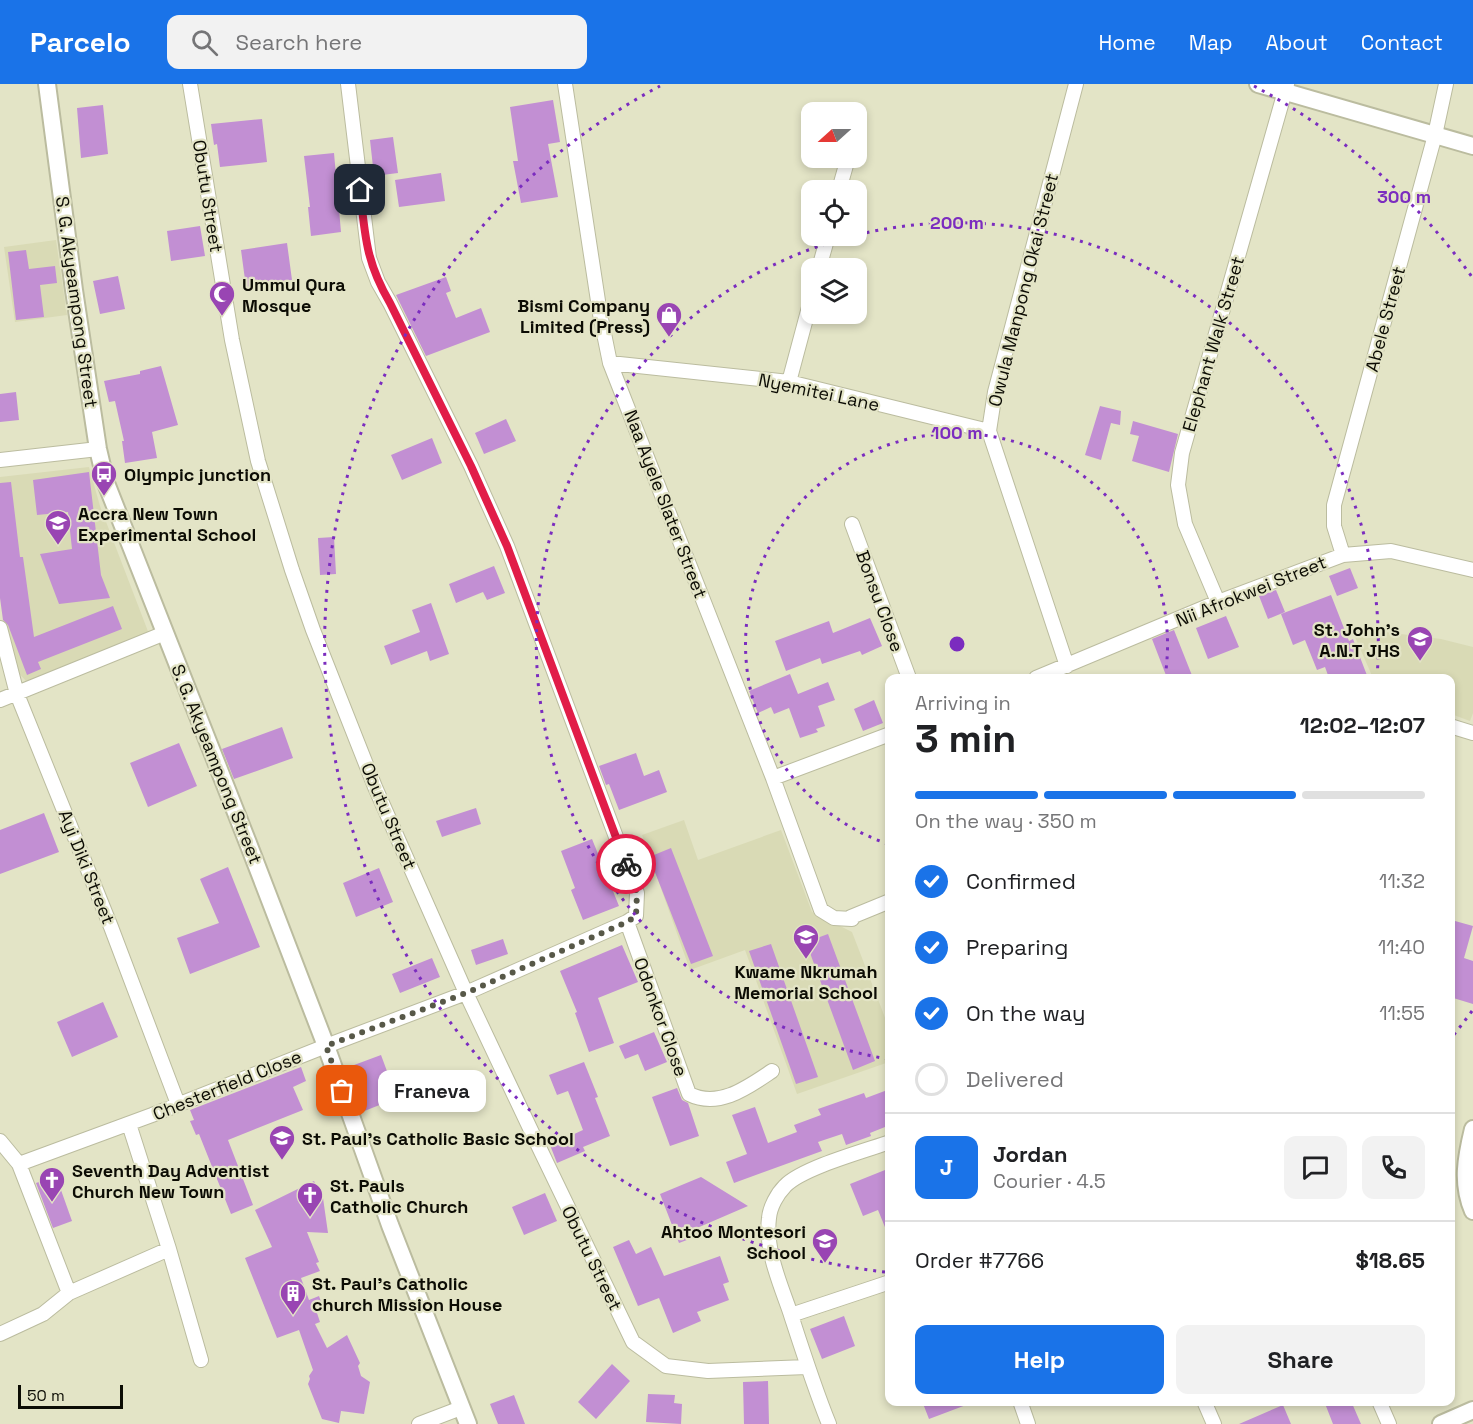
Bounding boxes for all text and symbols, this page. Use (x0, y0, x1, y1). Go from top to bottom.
search box (167, 15, 587, 69)
text: Parcelo (30, 24, 131, 60)
icon: search (188, 26, 221, 59)
text: Search here (236, 28, 362, 56)
text: Home (1098, 29, 1156, 56)
text: Map (1189, 29, 1233, 56)
text: About (1266, 29, 1328, 56)
text: Contact (1361, 29, 1443, 56)
north arrow (801, 102, 867, 168)
map controls (801, 102, 867, 324)
street label: Obutu Street (188, 138, 228, 254)
pin (334, 164, 385, 215)
street label: Owula Manpong Okai Street (983, 171, 1063, 409)
icon: home (343, 173, 376, 206)
button: locate (801, 180, 867, 246)
text: 300 m (1377, 185, 1431, 208)
street label: S. G. Akyeampong Street (51, 195, 103, 409)
text: 200 m (930, 211, 984, 234)
street label: Elephant Walk Street (1177, 254, 1249, 434)
button: layers (801, 258, 867, 324)
street label: Abele Street (1360, 264, 1410, 374)
place label: Ummul Qura Mosque (242, 273, 346, 317)
mosque icon: Ummul Qura Mosque (207, 279, 237, 317)
place label: Bismi Company Limited (Press) (517, 294, 650, 338)
shop icon: Bismi Company Limited (Press) (654, 300, 684, 338)
street label: Nyemitei Lane (756, 368, 882, 416)
street label: Naa Ayele Slater Street (619, 407, 713, 601)
text: 100 m (931, 421, 983, 444)
bus stop icon: Olympic junction (89, 459, 119, 497)
place label: Olympic junction (124, 463, 271, 486)
place label: Accra New Town Experimental School (78, 502, 256, 546)
school or university icon: Accra New Town Experimental School (43, 508, 73, 546)
street label: Bonsu Close (851, 547, 909, 655)
street label: Nii Afrokwei Street (1172, 550, 1330, 632)
place label: St. John's A.N.T JHS (1314, 618, 1400, 662)
school or university icon: St. John's A.N.T JHS (1405, 624, 1435, 662)
centre of rings (947, 634, 967, 654)
street label: S. G. Akyeampong Street (166, 661, 268, 867)
text: Arriving in (915, 690, 1011, 716)
text: 12:02–12:07 (1300, 711, 1425, 739)
text: 3 min (915, 714, 1016, 763)
street label: Obutu Street (356, 759, 422, 873)
street label: Ayi Diki Street (54, 806, 120, 928)
text: On the way · 350 m (915, 808, 1097, 834)
courier (596, 834, 656, 894)
icon: bike (610, 848, 643, 881)
icon: check (915, 865, 948, 898)
text: Confirmed (966, 867, 1076, 895)
text: 11:32 (1379, 868, 1425, 894)
school or university icon: Kwame Nkrumah Memorial School (791, 922, 821, 960)
icon: check (915, 931, 948, 964)
text: Preparing (966, 933, 1068, 961)
text: 11:40 (1378, 934, 1425, 960)
street label: Odonkor Close (629, 954, 693, 1080)
place label: Kwame Nkrumah Memorial School (734, 960, 878, 1004)
icon: check (915, 997, 948, 1030)
text: On the way (966, 999, 1085, 1027)
text: 11:55 (1379, 1000, 1425, 1026)
street label: Chesterfield Close (149, 1045, 305, 1125)
pin (316, 1065, 367, 1116)
text: Delivered (966, 1065, 1064, 1093)
callout: Franeva (378, 1070, 486, 1112)
icon: bag (325, 1074, 358, 1107)
text: Franeva (394, 1078, 470, 1104)
school or university icon: St. Paul's Catholic Basic School (267, 1123, 297, 1161)
place label: St. Paul's Catholic Basic School (302, 1127, 574, 1150)
button: chat (1284, 1136, 1347, 1199)
button: phone (1362, 1136, 1425, 1199)
text: Jordan (993, 1140, 1068, 1168)
text: J (940, 1153, 953, 1181)
place label: Seventh Day Adventist Church New Town (72, 1159, 270, 1203)
church icon: Seventh Day Adventist Church New Town (37, 1165, 67, 1203)
text: Courier · 4.5 (993, 1168, 1106, 1194)
place label: St. Pauls Catholic Church (330, 1174, 468, 1218)
church icon: St. Pauls Catholic Church (295, 1180, 325, 1218)
street label: Obutu Street (557, 1202, 627, 1314)
place label: Ahtoo Montesori School (661, 1220, 806, 1264)
school or university icon: Ahtoo Montesori School (810, 1226, 840, 1264)
text: Order #7766 (915, 1246, 1044, 1274)
text: $18.65 (1355, 1246, 1425, 1274)
place label: St. Paul's Catholic church Mission House (312, 1272, 502, 1316)
building icon: St. Paul's Catholic church Mission House (278, 1278, 308, 1316)
button: Help (915, 1325, 1164, 1394)
button: Share (1176, 1325, 1425, 1394)
scale bar (18, 1382, 123, 1410)
text: 50 m (27, 1385, 65, 1406)

